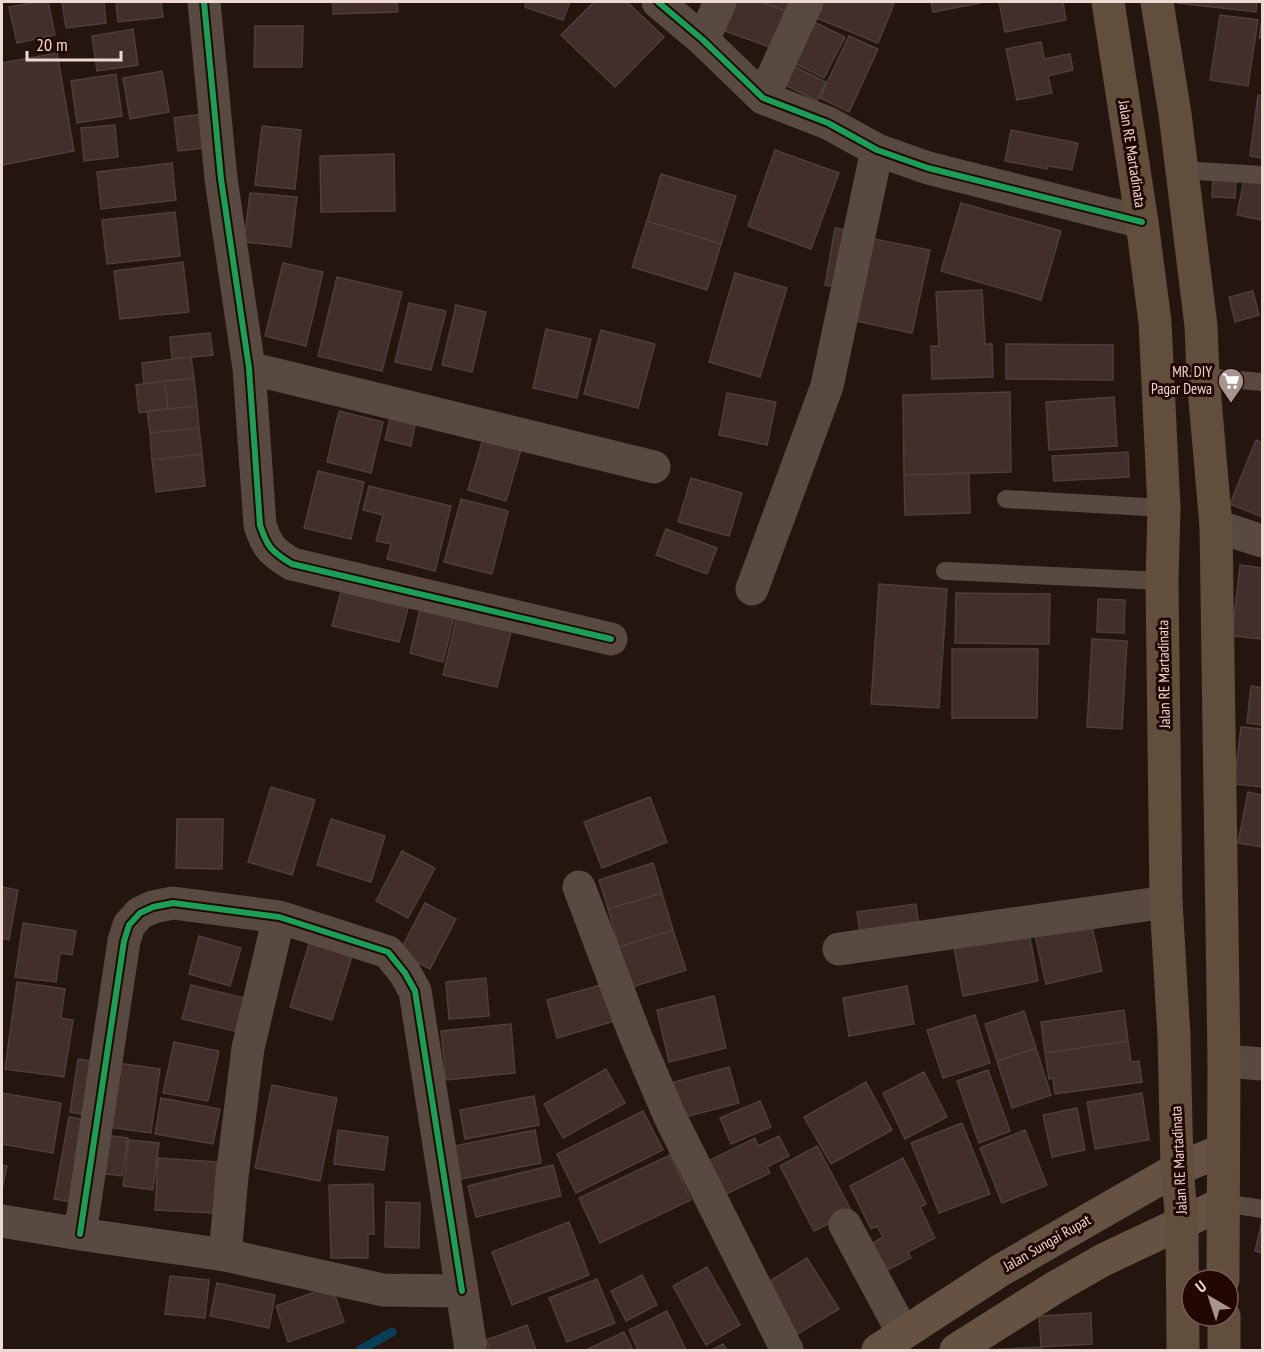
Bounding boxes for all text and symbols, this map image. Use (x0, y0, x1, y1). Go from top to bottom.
scale bar (27, 24, 122, 62)
text: 20 m (36, 33, 68, 56)
street label: Jalan RE Martadinata (1114, 98, 1150, 209)
place label: MR. DIY Pagar Dewa (1151, 362, 1212, 398)
supermarket icon: MR. DIY Pagar Dewa (1216, 366, 1246, 404)
street label: Jalan RE Martadinata (1153, 620, 1174, 729)
street label: Jalan RE Martadinata (1166, 1105, 1191, 1216)
street label: Jalan Sungai Rupat (999, 1210, 1094, 1276)
north arrow (1180, 1268, 1240, 1328)
text: U (1191, 1276, 1210, 1297)

